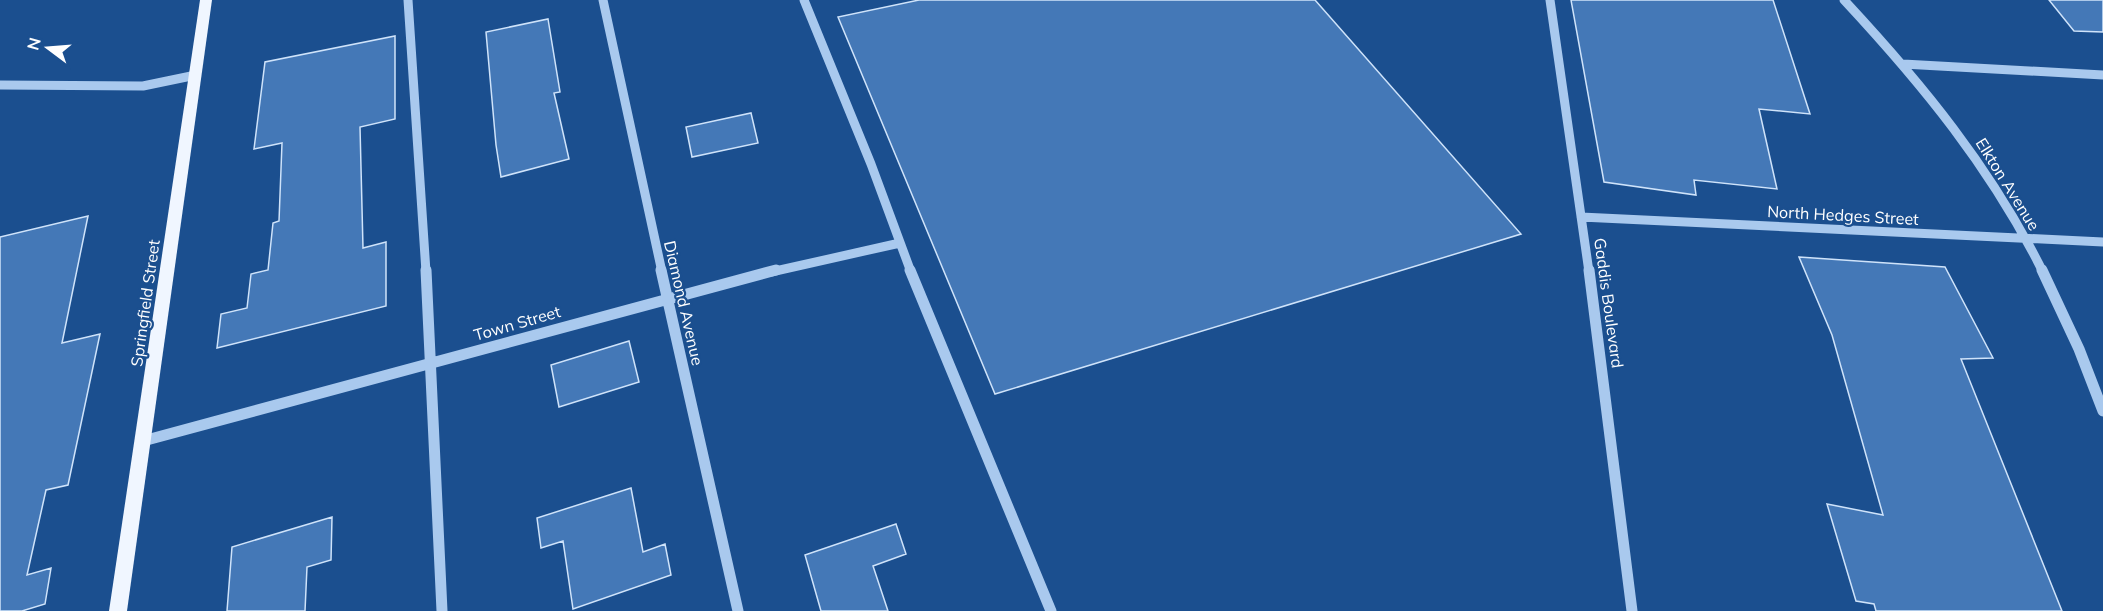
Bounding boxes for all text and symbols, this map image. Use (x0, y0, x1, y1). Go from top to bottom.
north arrow (18, 18, 78, 78)
text: N (22, 35, 45, 52)
street label: Elkton Avenue (1972, 134, 2044, 234)
street label: North Hedges Street (1767, 201, 1920, 229)
street label: Gaddis Boulevard (1590, 237, 1628, 369)
street label: Springfield Street (126, 238, 164, 368)
street label: Diamond Avenue (660, 239, 708, 367)
street label: Town Street (471, 301, 563, 345)

